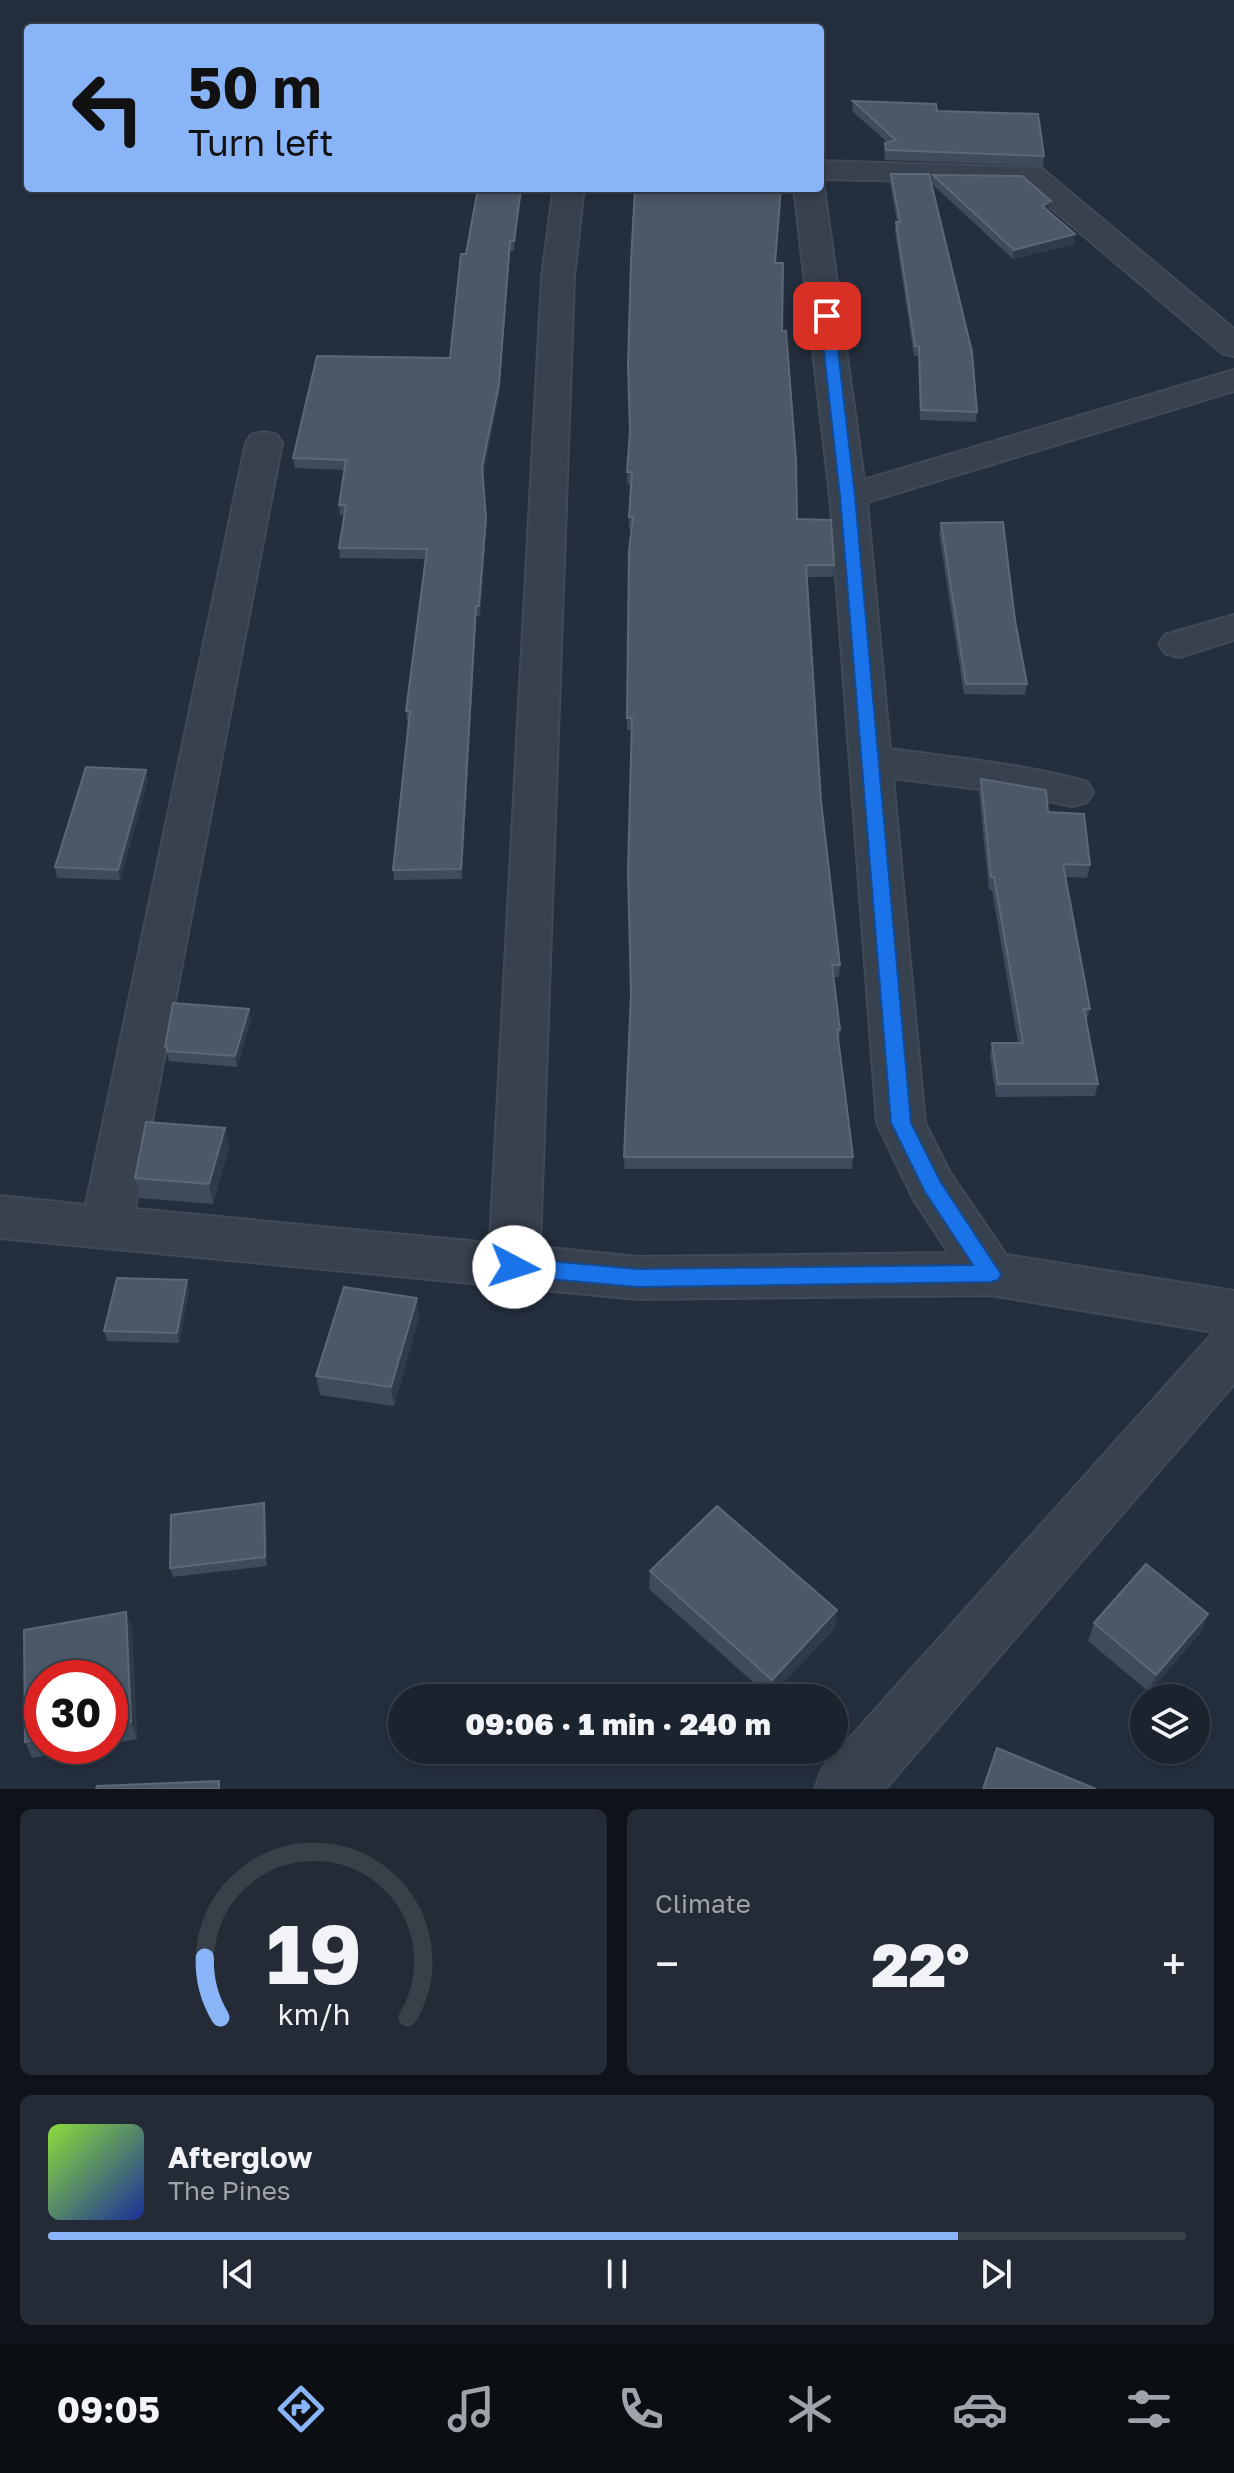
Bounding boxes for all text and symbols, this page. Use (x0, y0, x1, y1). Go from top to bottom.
text: 50 m (188, 53, 322, 120)
icon: left (56, 56, 160, 160)
text: Turn left (188, 121, 334, 164)
pin (793, 282, 861, 350)
icon: arrive (805, 294, 849, 338)
position arrow (472, 1225, 556, 1309)
speed limit sign: 30 (24, 1660, 128, 1764)
map controls (1130, 1684, 1210, 1764)
button: layers (1130, 1684, 1210, 1764)
text: 09:06 · 1 min · 240 m (465, 1706, 771, 1742)
text: Climate (655, 1888, 751, 1919)
text: 19 (266, 1902, 361, 2002)
text: 22° (872, 1928, 969, 2000)
text: − (655, 1937, 679, 1990)
text: + (1162, 1937, 1186, 1990)
text: km/h (277, 1997, 350, 2031)
text: Afterglow (168, 2139, 312, 2175)
text: The Pines (168, 2175, 291, 2206)
icon: previous (216, 2252, 260, 2296)
icon: pause (595, 2252, 639, 2296)
icon: next (974, 2252, 1018, 2296)
icon: directions (273, 2381, 329, 2437)
icon: music (443, 2381, 499, 2437)
icon: phone (613, 2381, 669, 2437)
icon: climate (782, 2381, 838, 2437)
icon: car (952, 2381, 1008, 2437)
icon: filters (1121, 2381, 1177, 2437)
text: 09:05 (57, 2388, 160, 2431)

